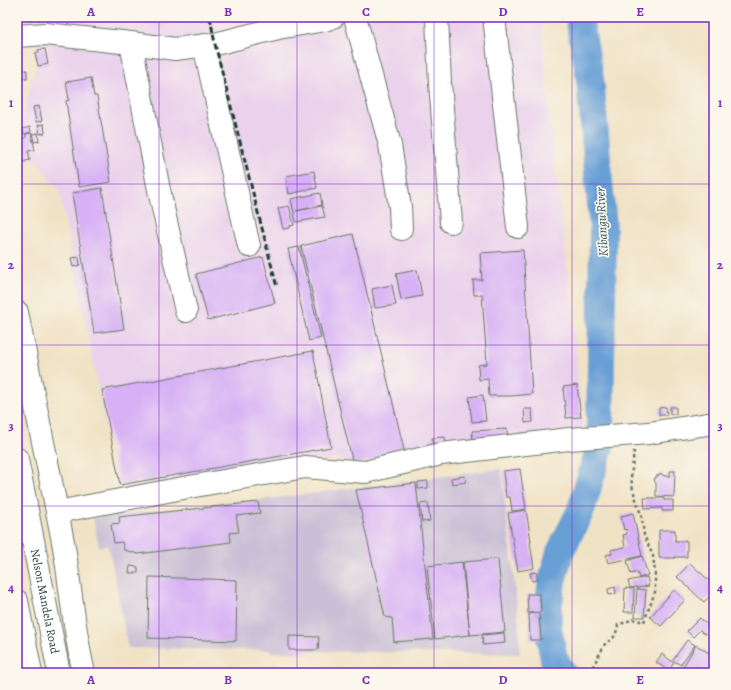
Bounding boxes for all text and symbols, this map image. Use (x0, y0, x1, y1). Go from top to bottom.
text: A (86, 3, 96, 20)
text: B (224, 3, 232, 20)
text: C (362, 3, 370, 20)
text: D (498, 3, 508, 20)
text: E (636, 3, 644, 20)
text: 1 (9, 94, 14, 111)
text: 1 (718, 94, 723, 111)
water label: Kibangu River (591, 186, 612, 257)
text: 2 (8, 256, 15, 273)
text: 2 (717, 256, 724, 273)
text: 3 (8, 417, 14, 434)
text: 3 (717, 417, 723, 434)
street label: Nelson Mandela Road (27, 547, 63, 656)
text: 4 (8, 579, 14, 596)
text: 4 (717, 579, 723, 596)
text: A (86, 671, 96, 688)
text: B (224, 671, 232, 688)
text: C (362, 671, 370, 688)
text: D (498, 671, 508, 688)
text: E (636, 671, 644, 688)

